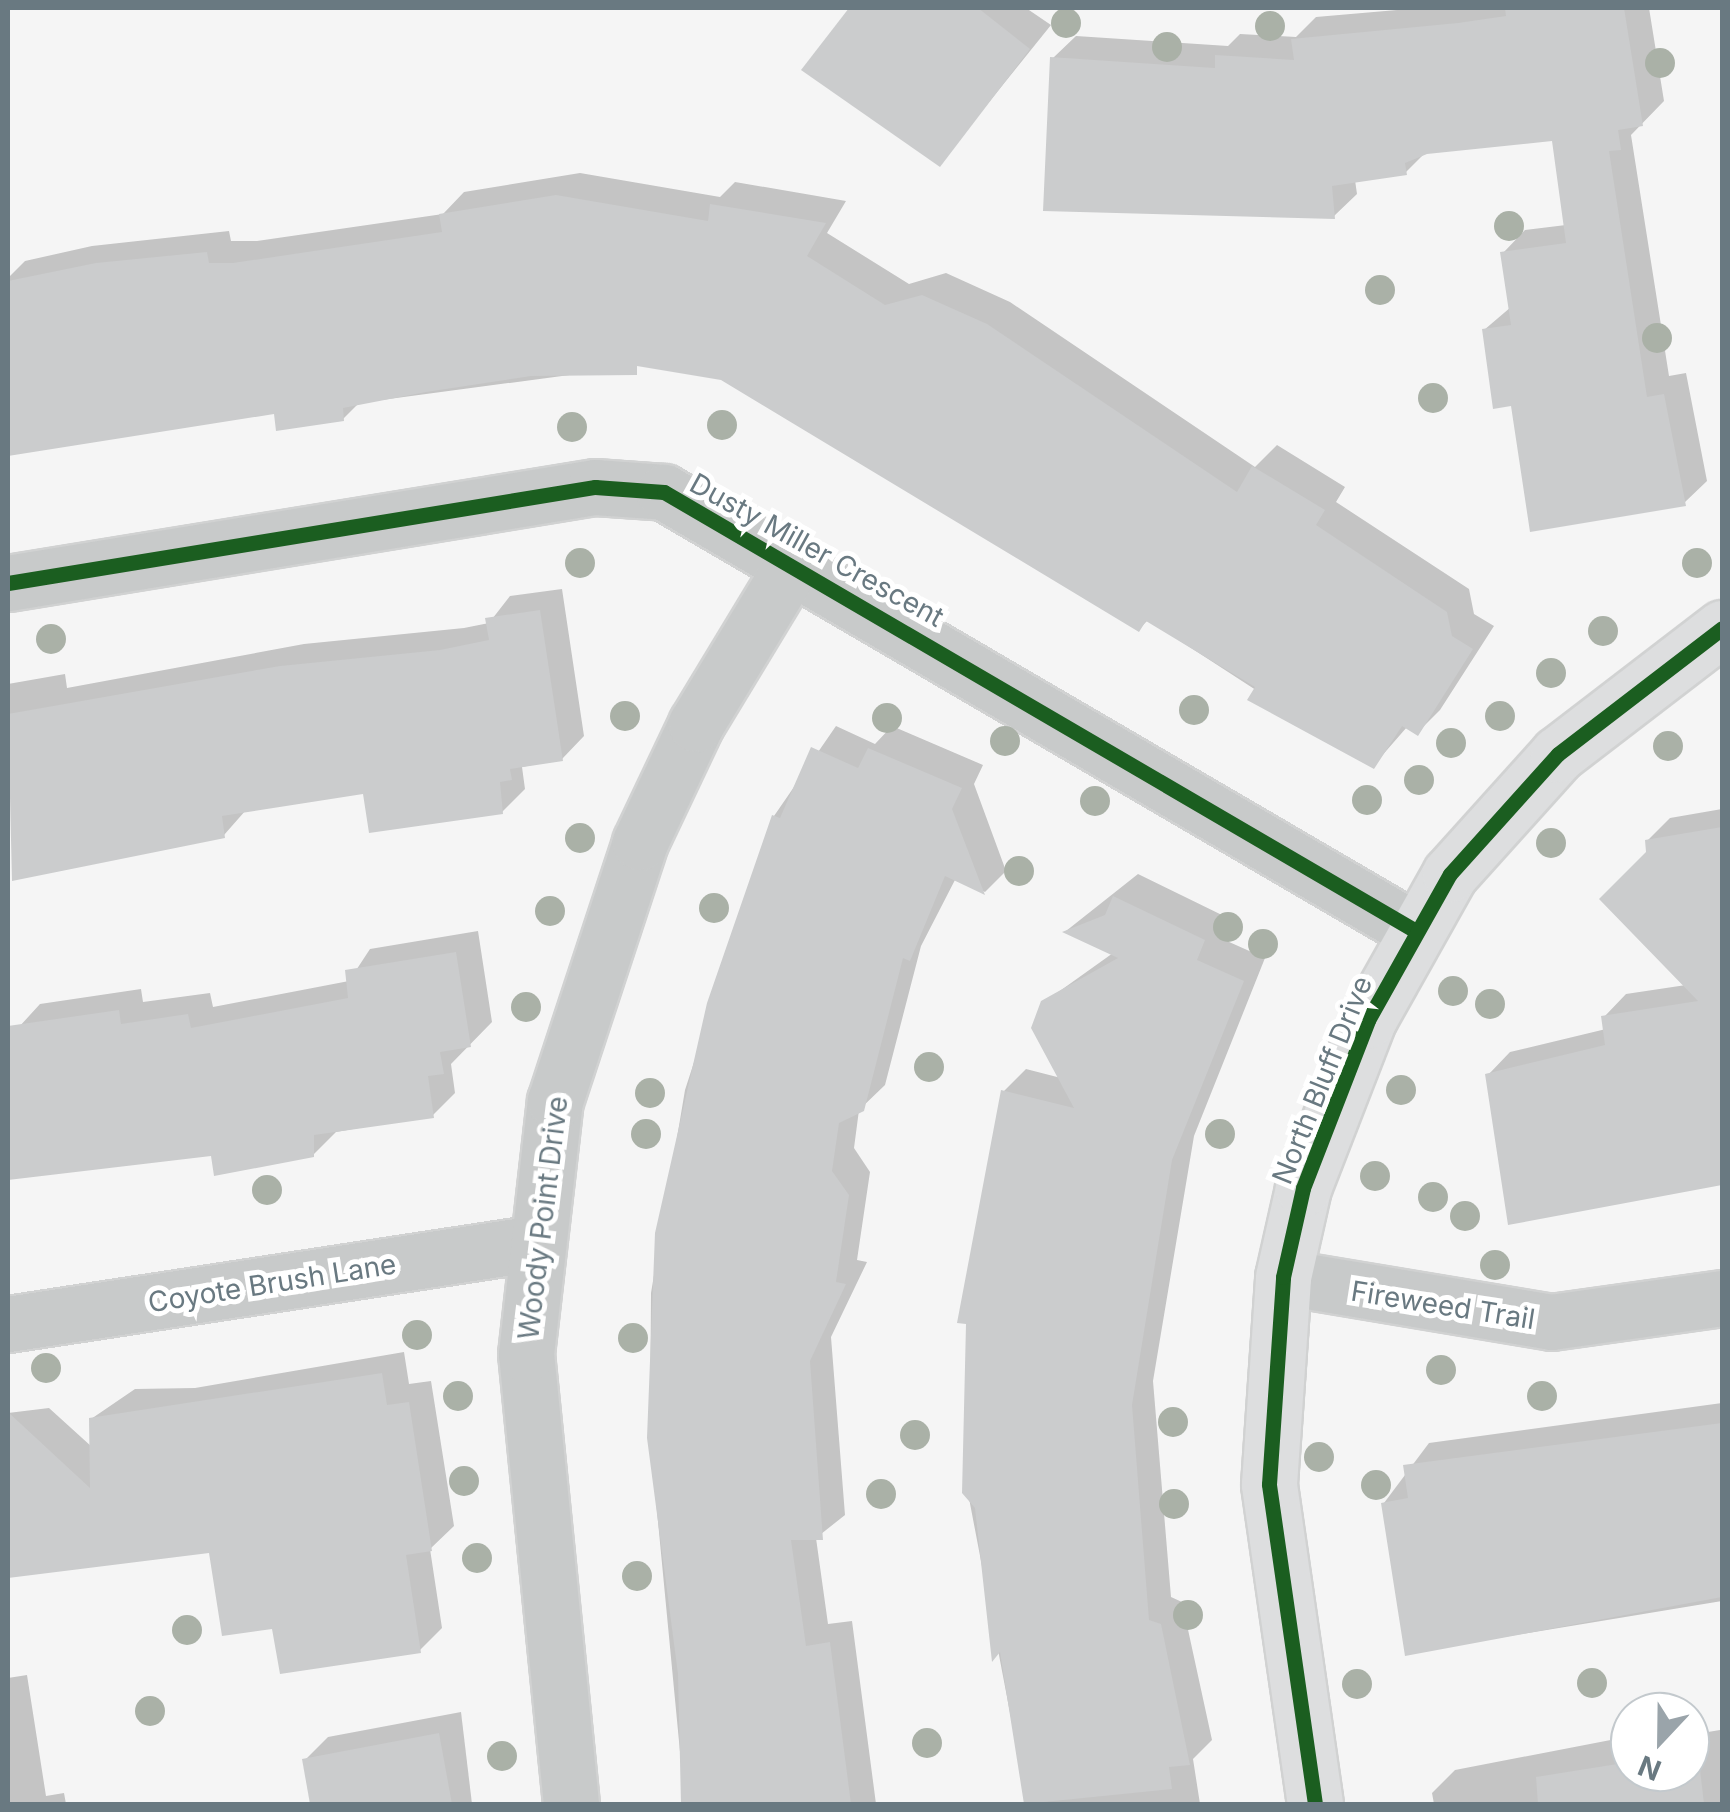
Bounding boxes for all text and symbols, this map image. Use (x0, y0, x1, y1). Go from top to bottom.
street label: Dusty Miller Crescent (684, 466, 950, 634)
street label: North Bluff Drive (1265, 971, 1379, 1189)
street label: Woody Point Drive (511, 1094, 575, 1342)
street label: Coyote Brush Lane (146, 1247, 398, 1319)
street label: Fireweed Trail (1349, 1274, 1537, 1336)
north arrow (1610, 1692, 1710, 1792)
text: N (1633, 1748, 1666, 1788)

